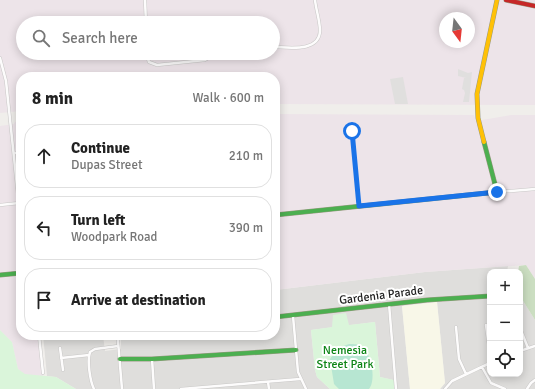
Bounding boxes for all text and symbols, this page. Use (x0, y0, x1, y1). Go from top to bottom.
north arrow (439, 12, 475, 48)
search box (16, 16, 280, 60)
icon: search (30, 27, 52, 49)
text: Search here (62, 29, 138, 47)
text: 8 min (32, 88, 73, 109)
text: Walk · 600 m (193, 90, 264, 106)
route start (343, 122, 361, 140)
text: Continue (71, 139, 130, 157)
icon: ahead (33, 145, 55, 167)
text: 210 m (229, 148, 263, 164)
text: Dupas Street (71, 157, 142, 173)
route end (488, 183, 506, 201)
text: Turn left (71, 211, 125, 229)
icon: left (33, 217, 55, 239)
text: 390 m (229, 220, 263, 236)
text: Woodpark Road (71, 229, 157, 245)
map controls (487, 269, 523, 377)
button: + (487, 269, 523, 305)
street label: Gardenia Parade (338, 283, 424, 308)
icon: arrive (33, 289, 55, 311)
text: Arrive at destination (71, 291, 206, 309)
button: − (487, 305, 523, 341)
button: locate (487, 341, 523, 377)
park label: Nemesia Street Park (317, 343, 373, 372)

